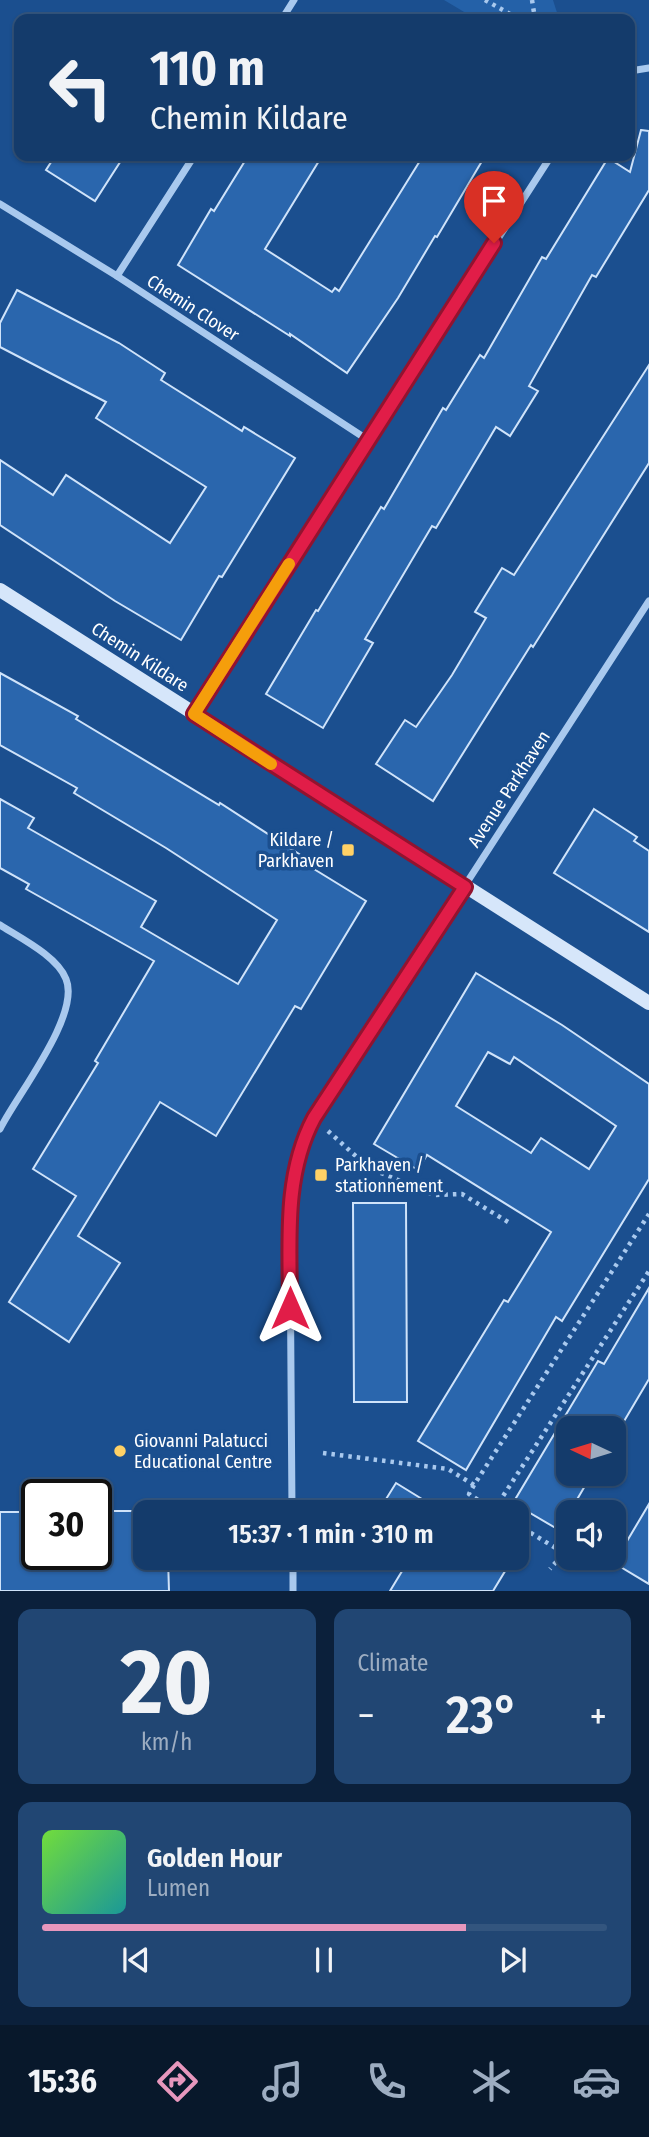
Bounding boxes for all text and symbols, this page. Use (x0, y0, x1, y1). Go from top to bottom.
text: 110 m (150, 39, 265, 98)
icon: left (35, 42, 126, 133)
text: Chemin Kildare (150, 99, 348, 137)
pin (464, 171, 524, 243)
icon: arrive (475, 182, 513, 220)
street label: Chemin Clover (143, 270, 244, 346)
street label: Chemin Kildare (87, 617, 193, 697)
street label: Avenue Parkhaven (463, 727, 555, 851)
place label: Kildare / Parkhaven (258, 829, 334, 872)
marker: Kildare / Parkhaven (340, 842, 356, 858)
place label: Parkhaven / stationnement (335, 1154, 443, 1197)
marker: Parkhaven / stationnement (313, 1167, 329, 1183)
position arrow (253, 1271, 327, 1345)
north arrow (556, 1416, 626, 1486)
map controls (556, 1416, 626, 1570)
place label: Giovanni Palatucci Educational Centre (134, 1430, 272, 1473)
marker: Giovanni Palatucci Educational Centre (112, 1443, 128, 1459)
speed limit sign: 30 (21, 1479, 112, 1570)
button: sound (556, 1500, 626, 1570)
text: 15:37 · 1 min · 310 m (228, 1519, 434, 1550)
text: 20 (121, 1628, 213, 1737)
text: Climate (358, 1649, 428, 1677)
text: 23° (446, 1684, 518, 1747)
text: − (358, 1693, 375, 1739)
text: + (590, 1693, 607, 1739)
text: km/h (141, 1728, 192, 1756)
text: Golden Hour (147, 1843, 282, 1874)
text: Lumen (147, 1874, 210, 1902)
icon: previous (117, 1941, 155, 1979)
icon: pause (305, 1941, 343, 1979)
icon: next (494, 1941, 532, 1979)
icon: directions (153, 2057, 202, 2106)
icon: music (258, 2057, 307, 2106)
icon: phone (362, 2057, 411, 2106)
icon: climate (467, 2057, 516, 2106)
icon: car (572, 2057, 621, 2106)
text: 15:36 (28, 2062, 97, 2100)

